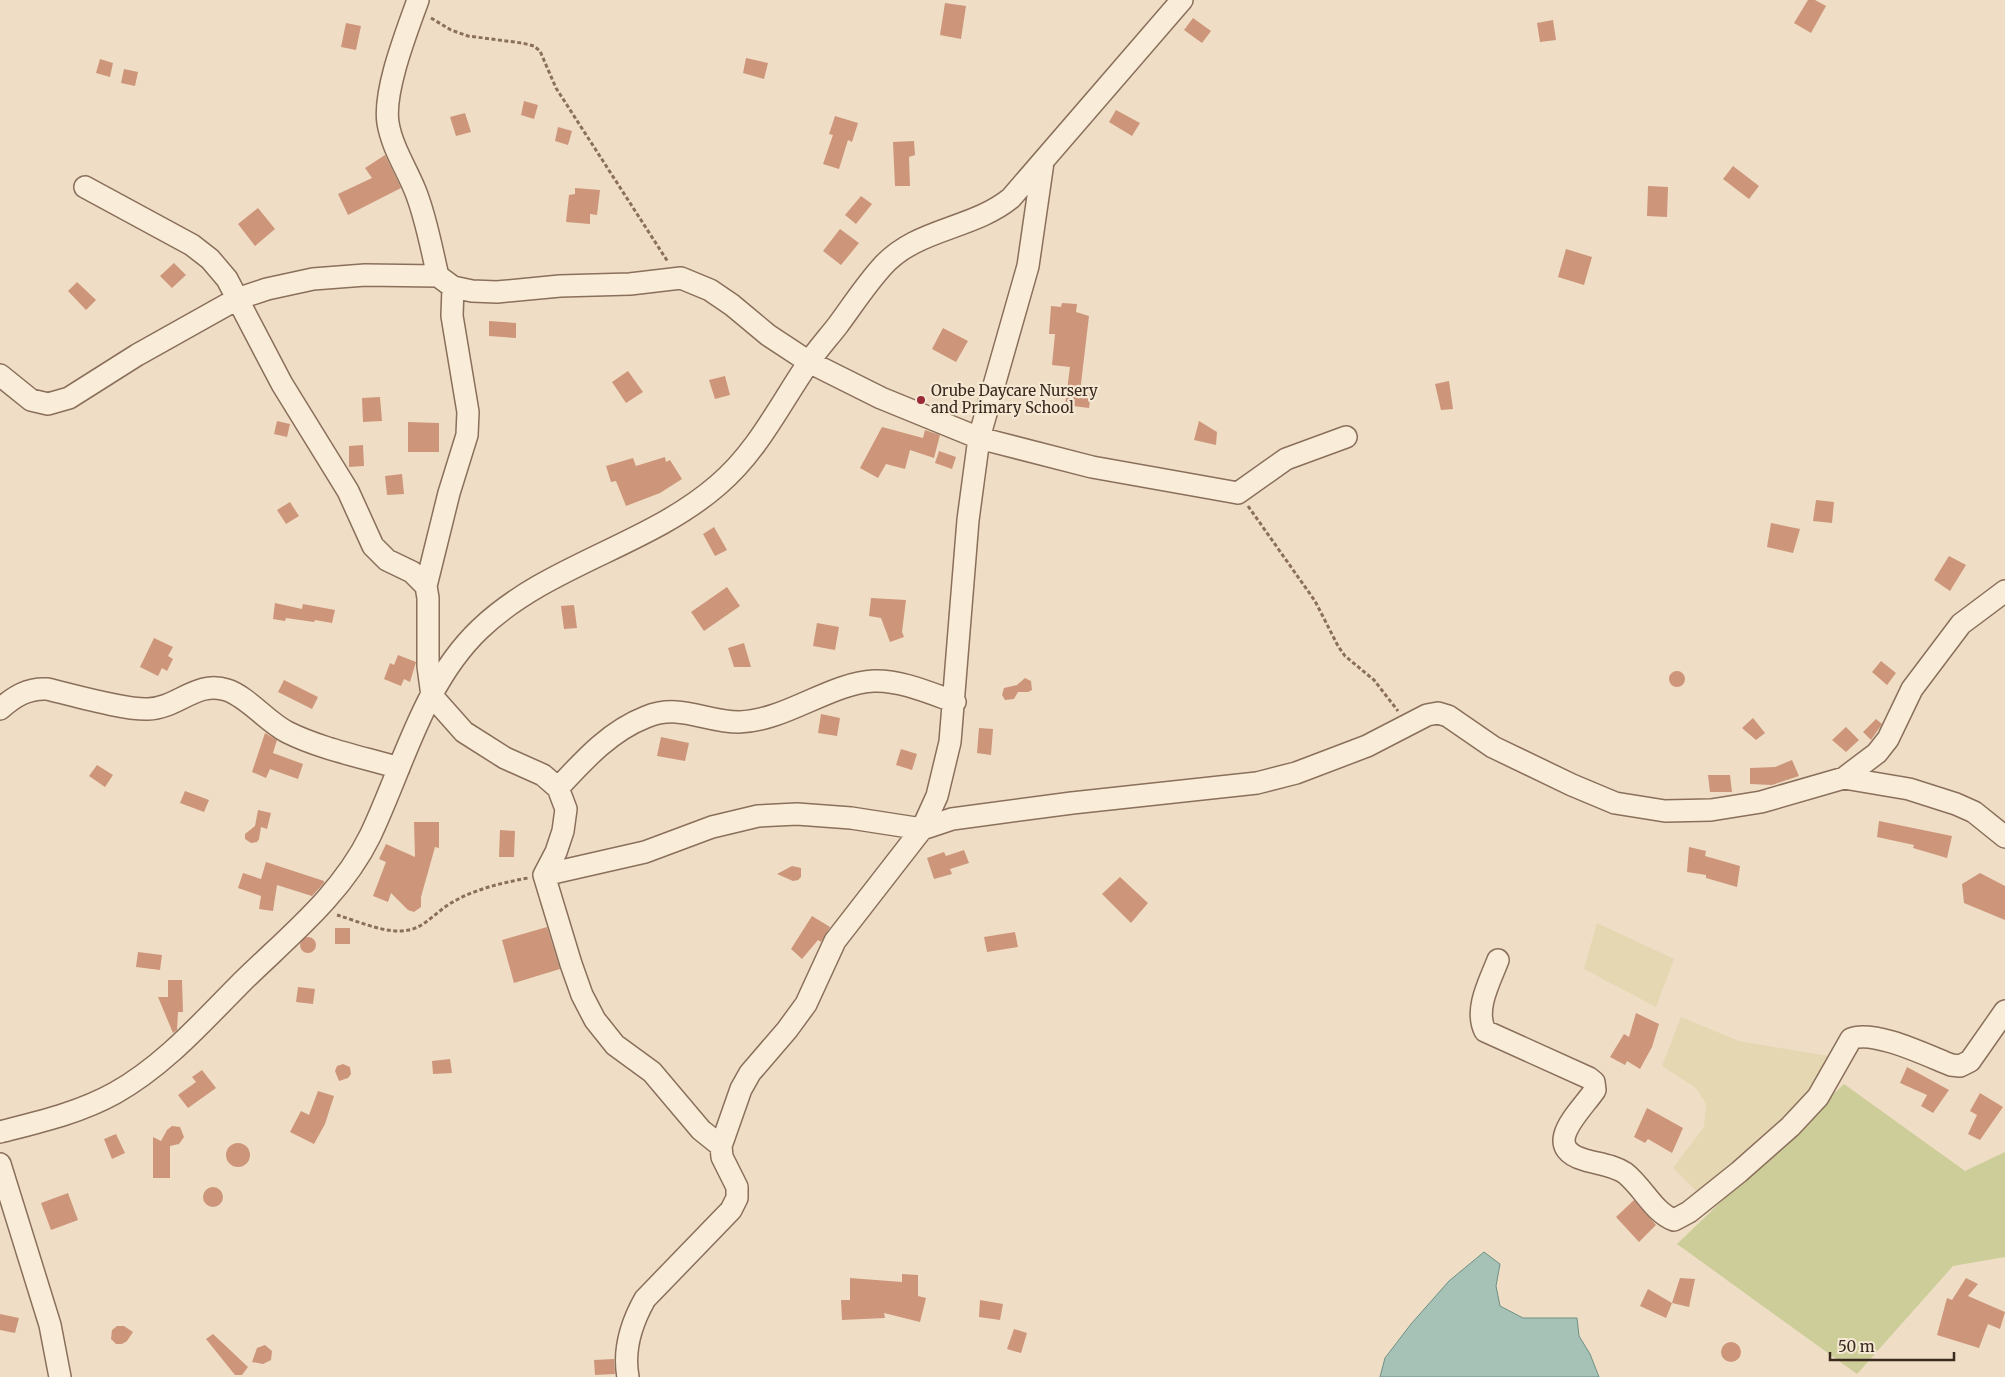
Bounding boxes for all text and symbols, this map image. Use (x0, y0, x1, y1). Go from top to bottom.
place label: Orube Daycare Nursery and Primary School (931, 381, 1098, 417)
marker: Orube Daycare Nursery and Primary School (915, 394, 927, 406)
scale bar (1830, 1330, 1954, 1362)
text: 50 m (1838, 1337, 1875, 1356)

